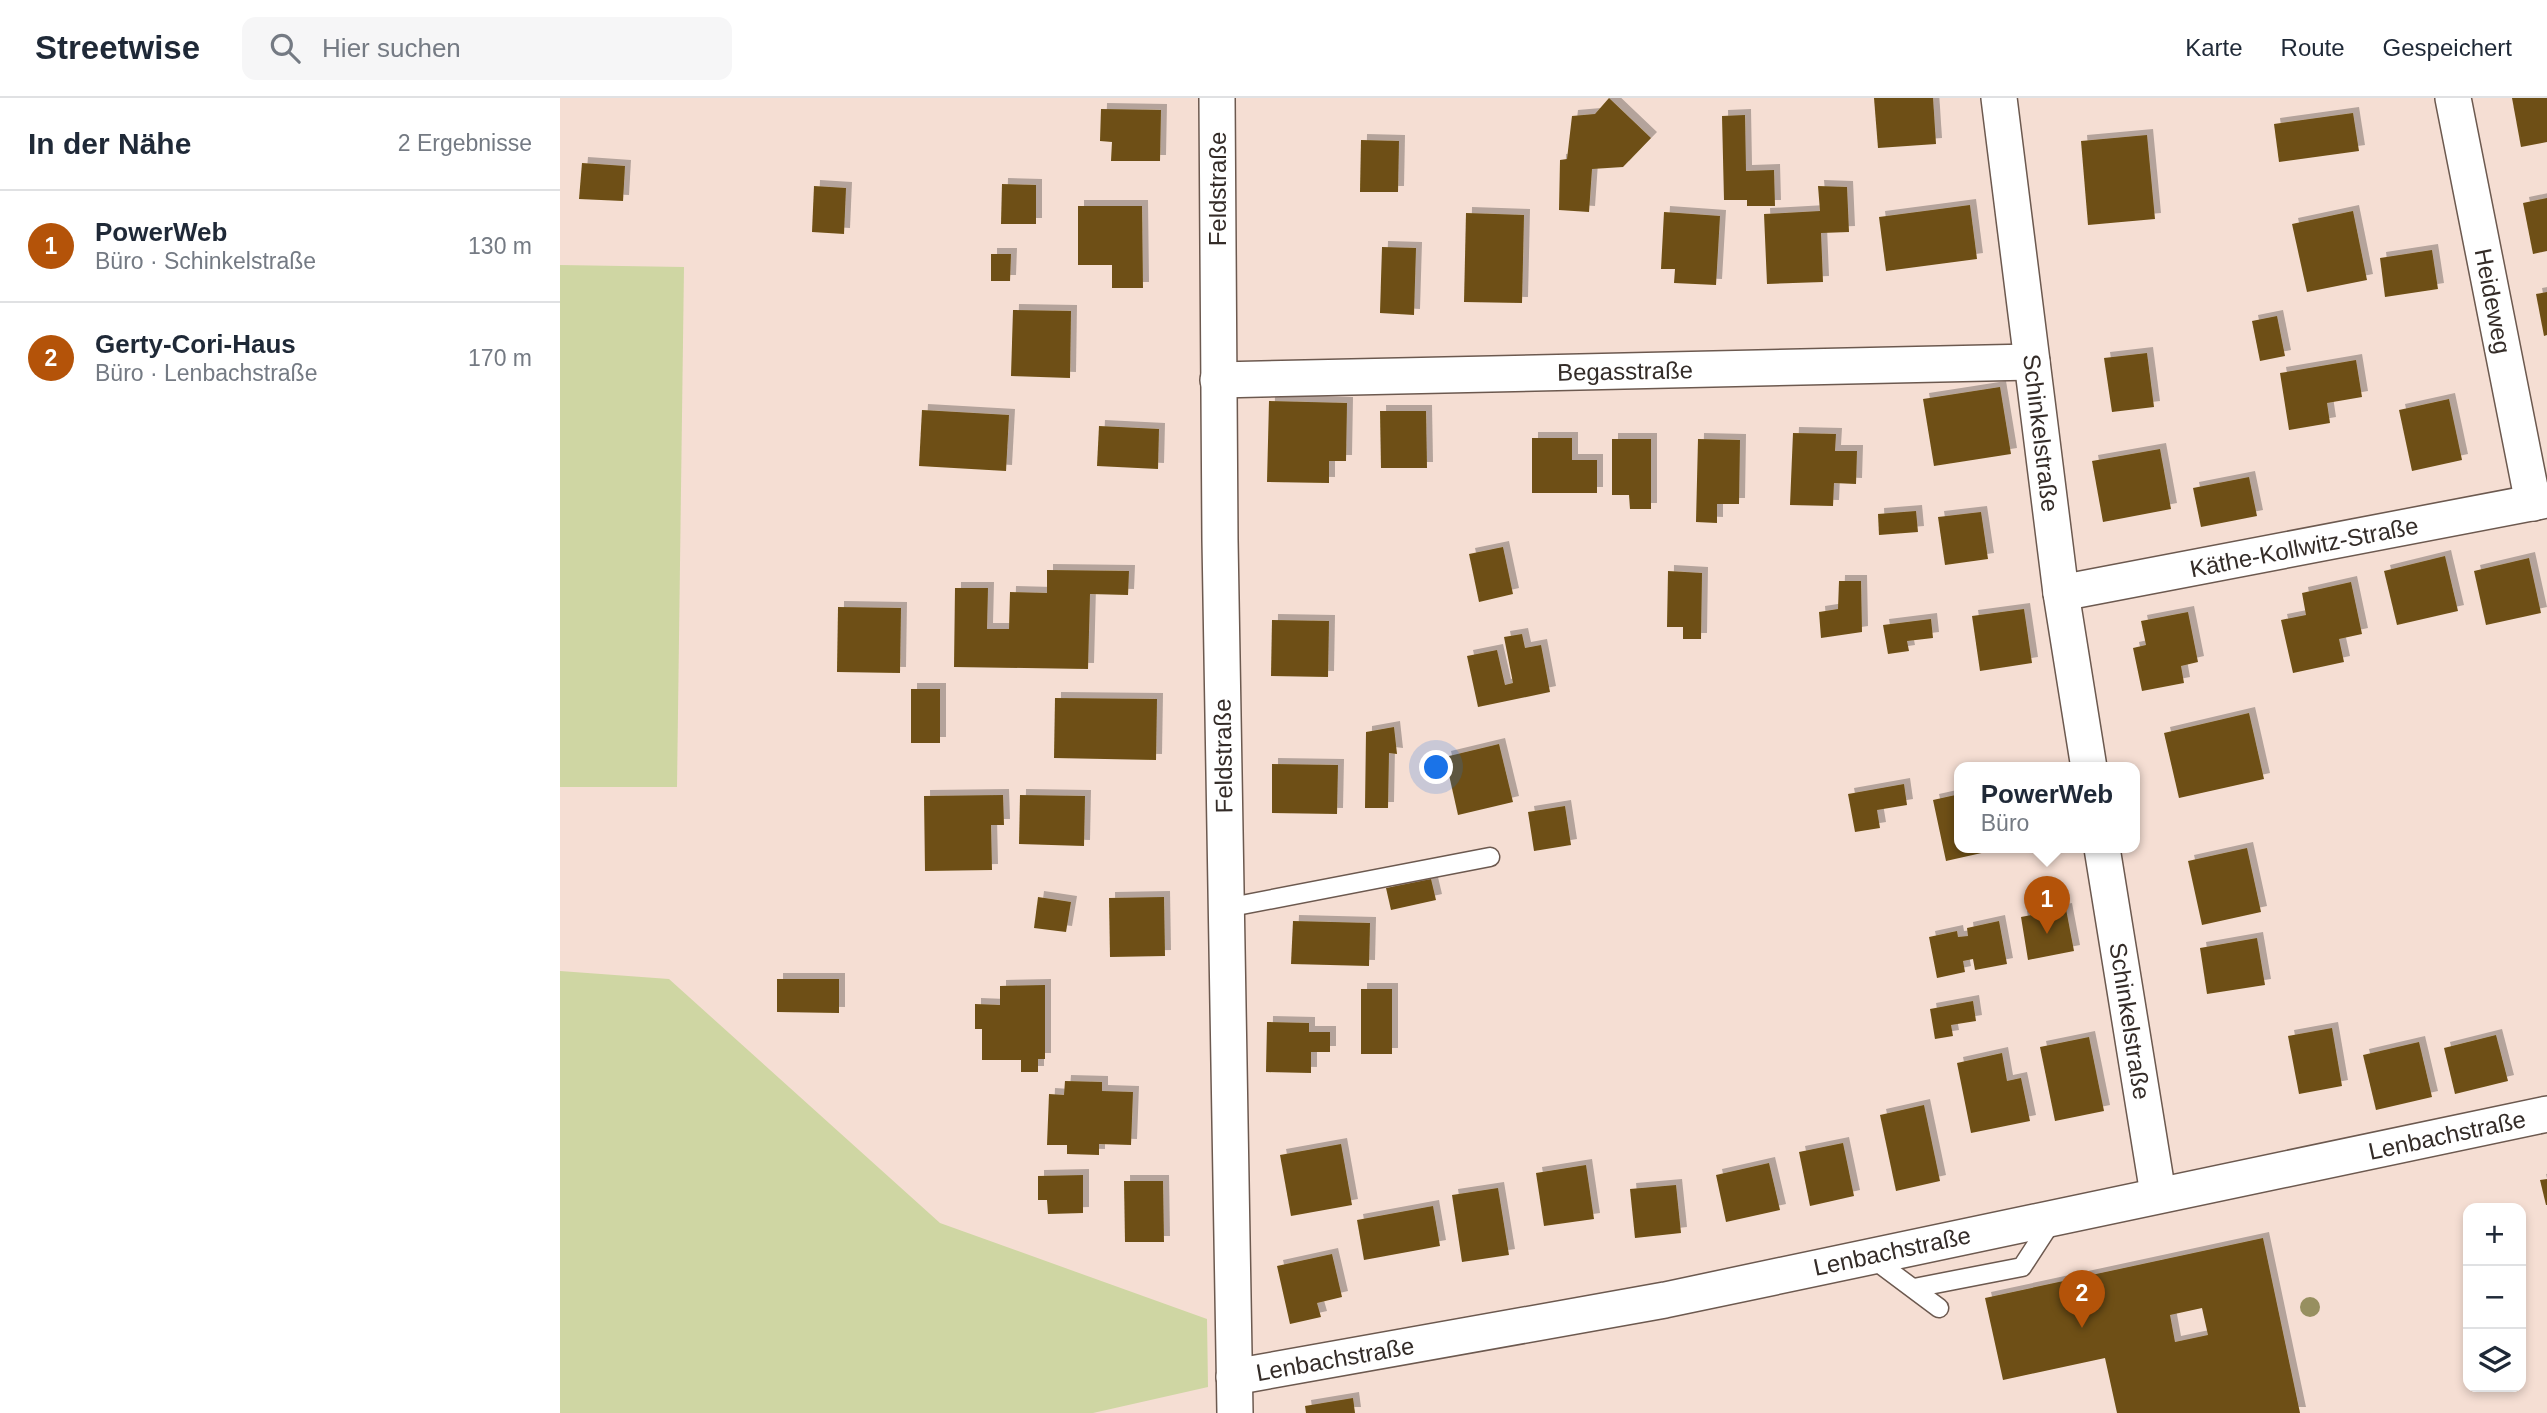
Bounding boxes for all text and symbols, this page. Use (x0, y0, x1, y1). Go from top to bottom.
search box (242, 17, 732, 80)
text: Streetwise (35, 29, 200, 66)
icon: search (266, 29, 304, 67)
text: Hier suchen (322, 33, 461, 63)
text: Karte (2185, 34, 2243, 61)
text: Route (2281, 34, 2345, 61)
text: Gespeichert (2383, 34, 2512, 61)
text: In der Nähe (28, 127, 191, 160)
text: 2 Ergebnisse (398, 130, 532, 156)
street label: Feldstraße (1204, 132, 1231, 246)
text: PowerWeb (95, 217, 227, 247)
text: 1 (45, 233, 57, 259)
text: 130 m (468, 233, 532, 259)
street label: Heideweg (2470, 246, 2516, 356)
text: Büro · Schinkelstraße (95, 248, 316, 274)
text: Gerty-Cori-Haus (95, 329, 296, 359)
text: 2 (45, 345, 57, 371)
text: 170 m (468, 345, 532, 371)
street label: Schinkelstraße (2018, 353, 2064, 513)
street label: Begasstraße (1557, 356, 1693, 386)
text: Büro · Lenbachstraße (95, 360, 317, 386)
street label: Käthe-Kollwitz-Straße (2188, 512, 2420, 582)
street label: Feldstraße (1209, 698, 1237, 814)
your location (1419, 750, 1453, 784)
popup (1954, 762, 2140, 853)
text: PowerWeb (1981, 779, 2113, 809)
text: Büro (1981, 810, 2029, 836)
pin: 1 (2024, 876, 2070, 934)
street label: Schinkelstraße (2104, 940, 2156, 1102)
street label: Lenbachstraße (2366, 1105, 2528, 1165)
map controls (2463, 1203, 2526, 1392)
button: + (2463, 1203, 2526, 1266)
street label: Lenbachstraße (1811, 1221, 1973, 1281)
button: − (2463, 1266, 2526, 1329)
pin: 2 (2059, 1270, 2105, 1328)
button: layers (2463, 1329, 2526, 1392)
street label: Lenbachstraße (1254, 1332, 1416, 1386)

